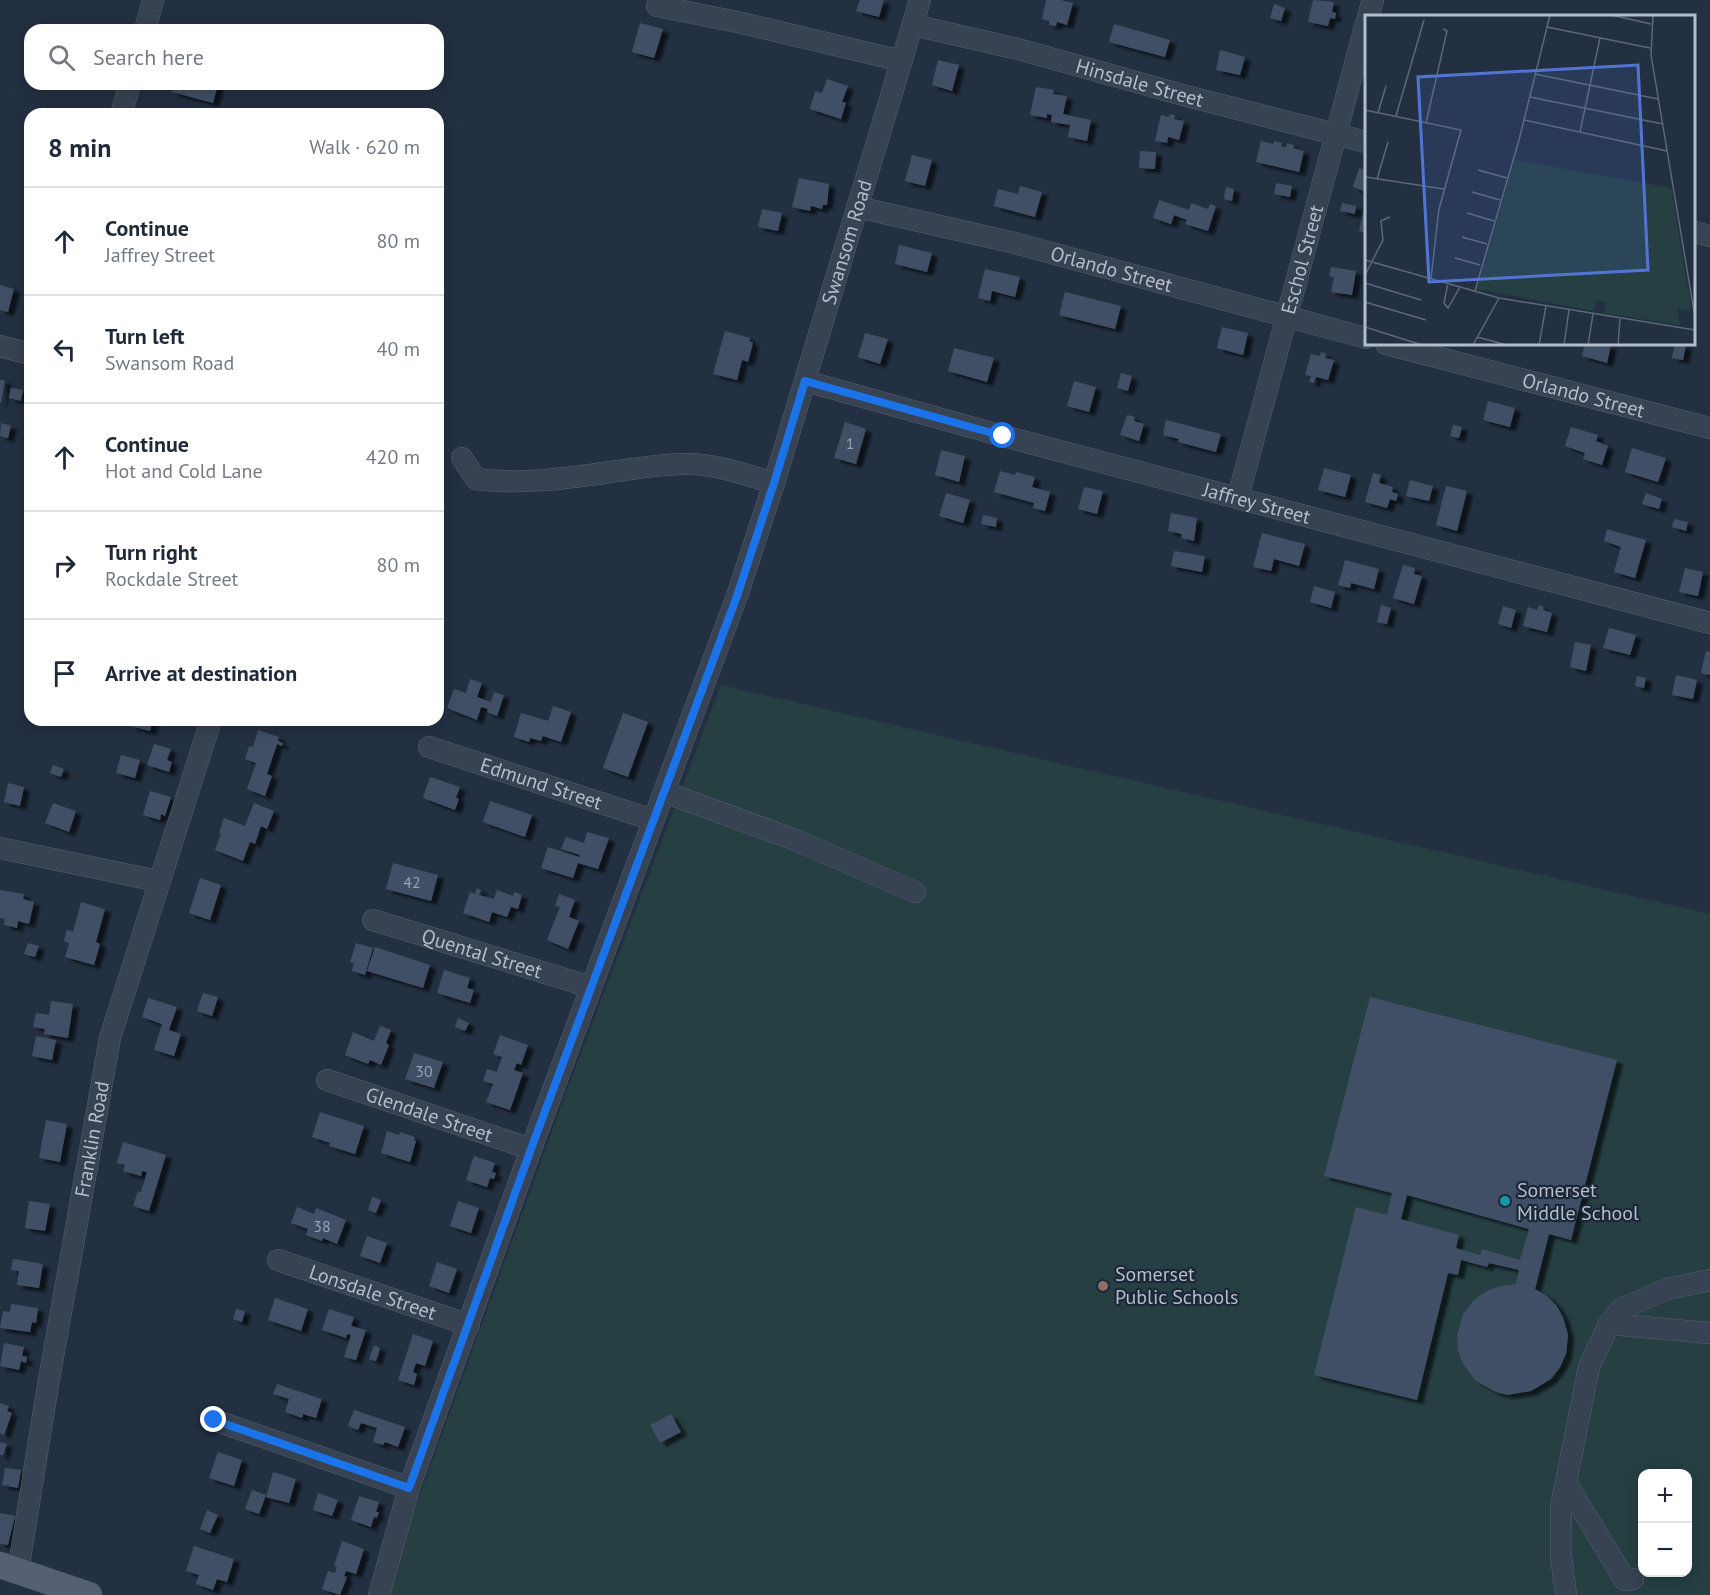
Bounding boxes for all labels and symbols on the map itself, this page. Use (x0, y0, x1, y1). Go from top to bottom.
inset map (1365, 15, 1695, 345)
street label: Hinsdale Street (1073, 53, 1206, 113)
street label: Swansom Road (816, 177, 878, 308)
street label: Eschol Street (1275, 202, 1329, 317)
street label: Orlando Street (1048, 240, 1176, 298)
street label: Orlando Street (1520, 367, 1648, 424)
route start (989, 422, 1015, 448)
house number: 1 (846, 433, 854, 453)
street label: Jaffrey Street (1199, 476, 1314, 530)
street label: Edmund Street (477, 752, 606, 816)
house number: 42 (403, 872, 421, 892)
street label: Quental Street (419, 923, 546, 984)
house number: 30 (415, 1061, 433, 1081)
street label: Franklin Road (69, 1079, 115, 1199)
street label: Glendale Street (362, 1081, 496, 1148)
place label: Somerset Middle School (1517, 1177, 1639, 1226)
marker: Somerset Middle School (1498, 1194, 1512, 1208)
house number: 38 (313, 1216, 331, 1236)
street label: Lonsdale Street (306, 1259, 440, 1326)
place label: Somerset Public Schools (1115, 1261, 1238, 1310)
marker: Somerset Public Schools (1096, 1279, 1110, 1293)
route end (200, 1406, 226, 1432)

